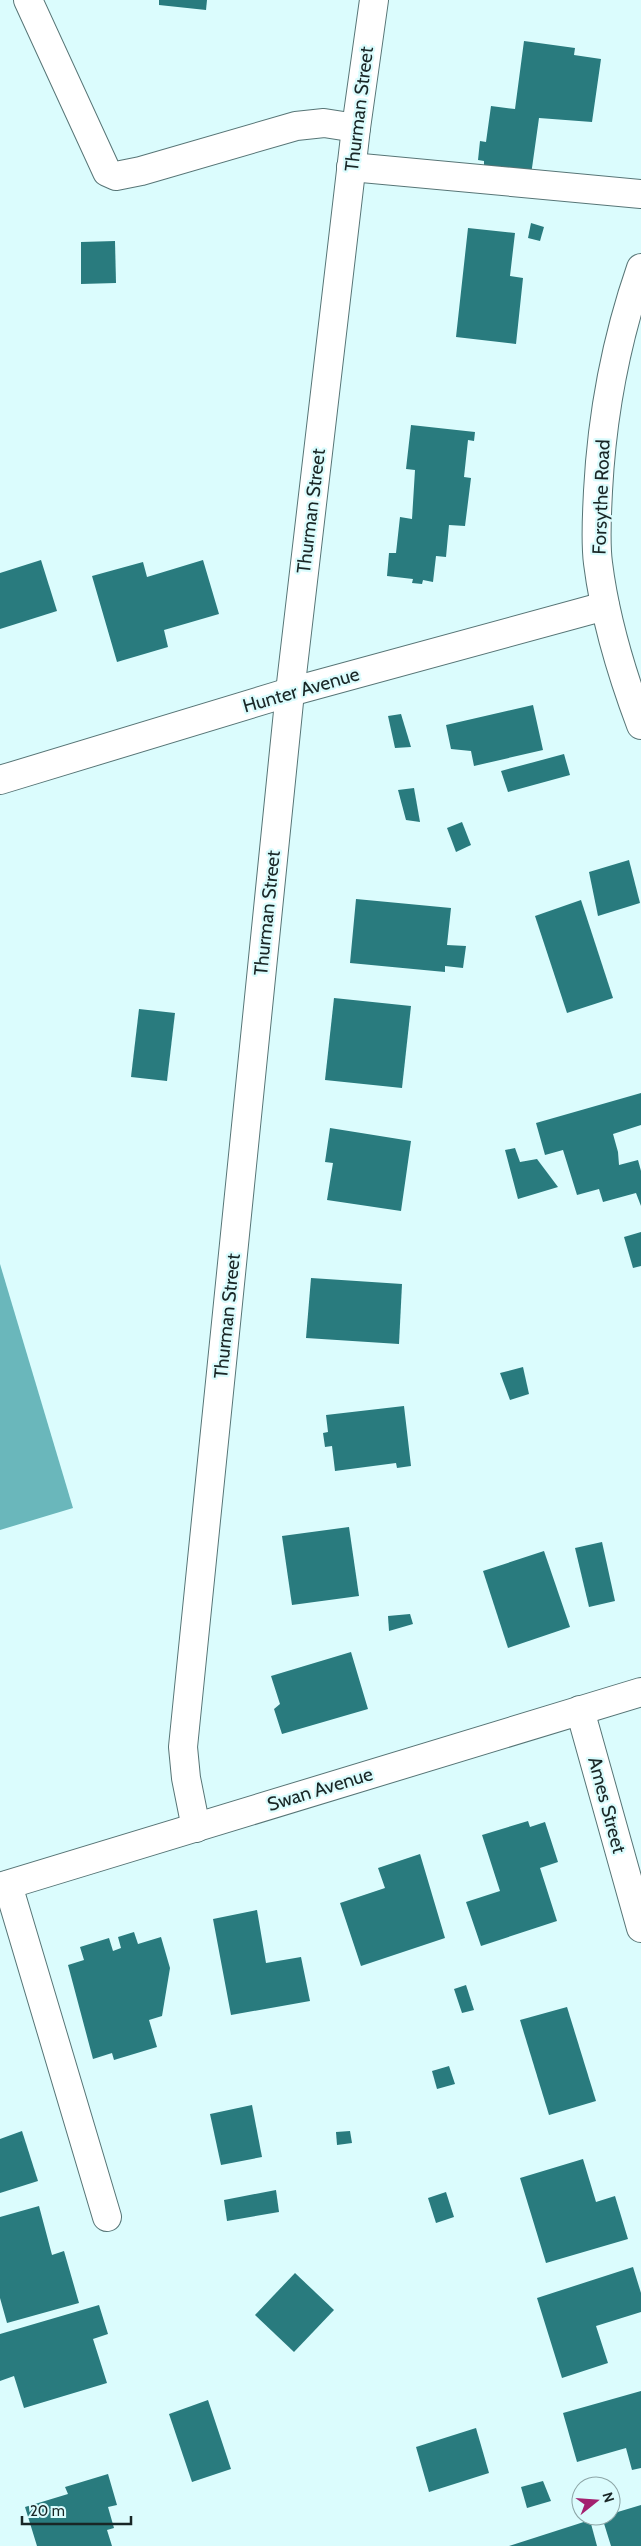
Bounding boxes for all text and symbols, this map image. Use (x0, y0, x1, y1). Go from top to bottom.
street label: Thurman Street (340, 45, 378, 173)
street label: Forsythe Road (588, 439, 614, 555)
street label: Thurman Street (292, 447, 330, 575)
street label: Hunter Avenue (240, 662, 362, 718)
street label: Thurman Street (249, 849, 285, 977)
street label: Thurman Street (209, 1252, 245, 1380)
street label: Ames Street (583, 1754, 631, 1856)
street label: Swan Avenue (265, 1762, 376, 1816)
north arrow (571, 2476, 621, 2526)
text: N (598, 2490, 618, 2505)
scale bar (22, 2494, 131, 2526)
text: 20 m (30, 2502, 65, 2520)

